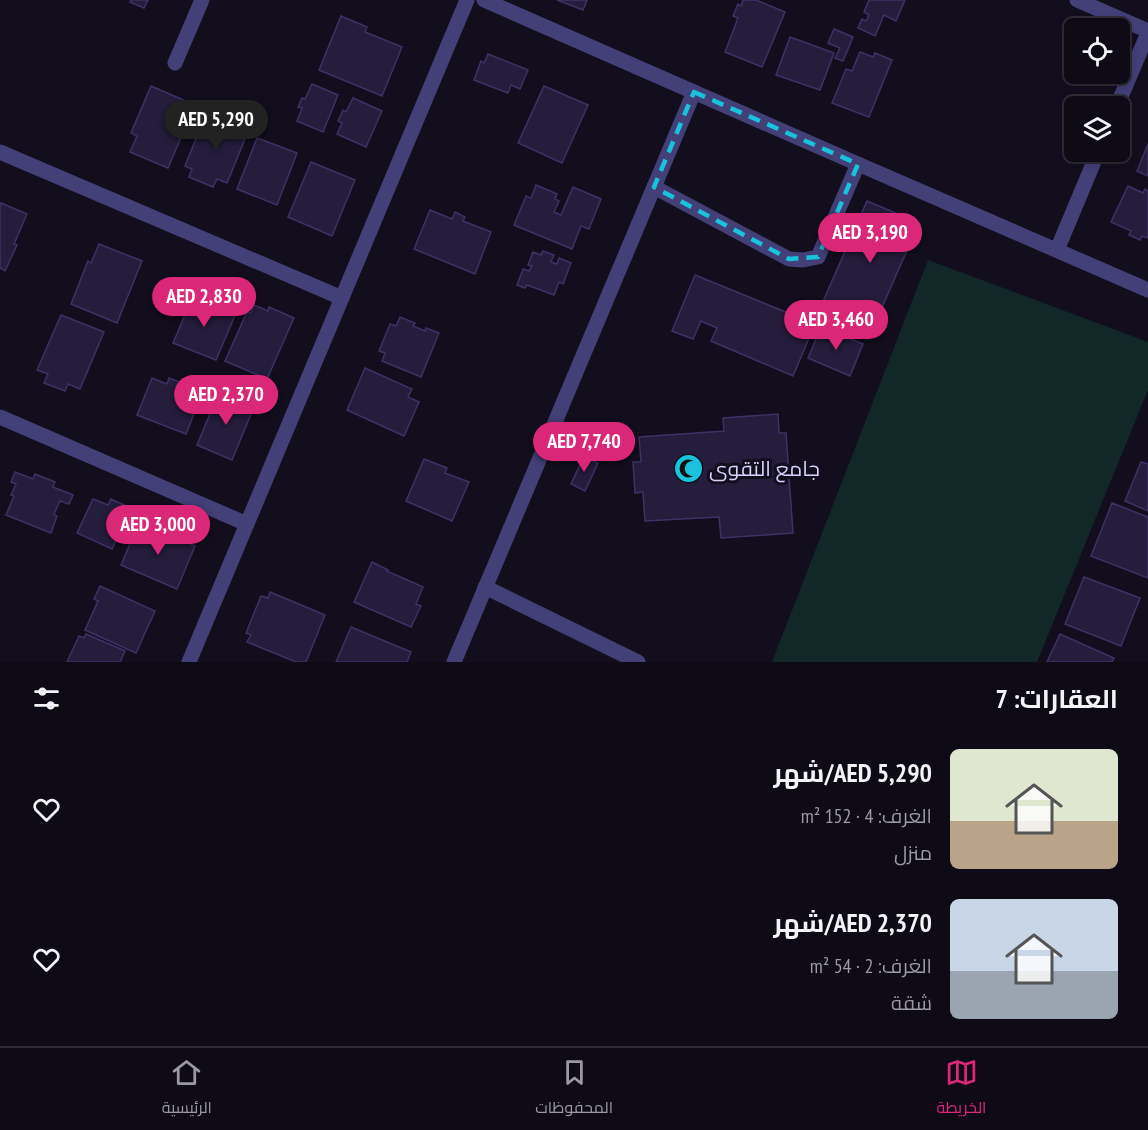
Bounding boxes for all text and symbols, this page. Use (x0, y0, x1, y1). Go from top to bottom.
map controls (1064, 18, 1130, 162)
button: locate (1064, 18, 1130, 84)
button: layers (1064, 96, 1130, 162)
pin: AED 5,290 (147, 100, 285, 151)
text: AED 5,290 (178, 106, 254, 132)
pin: AED 3,190 (801, 213, 939, 264)
text: AED 3,190 (832, 219, 908, 245)
pin: AED 2,830 (135, 277, 273, 328)
text: AED 2,830 (166, 283, 242, 309)
pin: AED 3,460 (767, 300, 905, 351)
text: AED 3,460 (798, 306, 874, 332)
pin: AED 2,370 (157, 375, 295, 426)
text: AED 2,370 (188, 381, 264, 407)
pin: AED 7,740 (515, 422, 653, 473)
text: AED 7,740 (547, 428, 621, 454)
mosque icon: جامع التقوى (672, 453, 704, 485)
place label: جامع التقوى (709, 455, 820, 483)
pin: AED 3,000 (89, 505, 227, 556)
text: AED 3,000 (120, 511, 196, 537)
icon: filters (30, 682, 63, 715)
text: العقارات: 7 (996, 682, 1118, 715)
text: AED 5,290/شهر (774, 756, 932, 789)
icon: home (998, 773, 1070, 845)
icon: heart (30, 793, 63, 826)
text: الغرف: 4 · 152 m² (801, 803, 932, 829)
text: منزل (894, 840, 932, 866)
text: AED 2,370/شهر (774, 906, 932, 939)
icon: home (998, 923, 1070, 995)
icon: heart (30, 943, 63, 976)
text: الغرف: 2 · 54 m² (810, 953, 932, 979)
text: شقة (891, 990, 932, 1016)
tab: الرئيسية (162, 1056, 212, 1122)
tab: المحفوظات (535, 1056, 613, 1122)
tab: الخريطة (936, 1056, 986, 1122)

